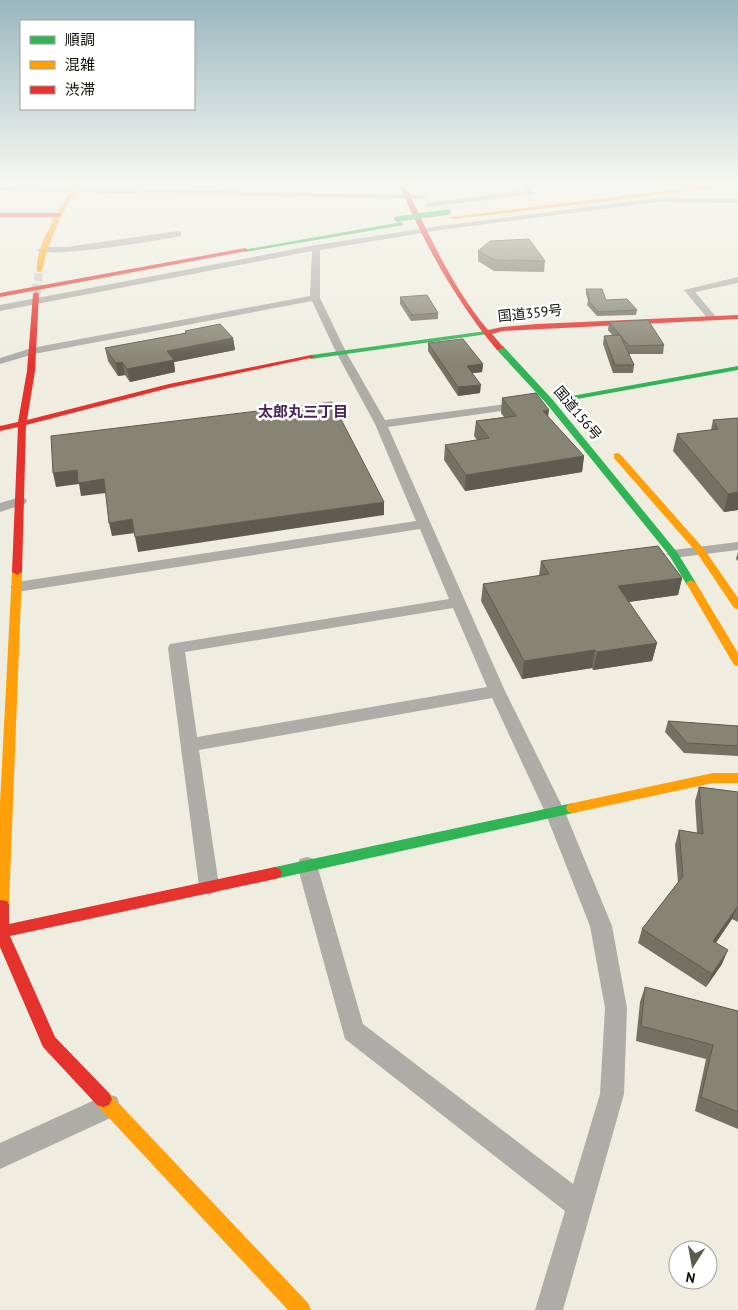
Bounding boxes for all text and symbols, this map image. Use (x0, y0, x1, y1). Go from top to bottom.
legend (20, 20, 195, 110)
text: 順調 (65, 30, 95, 49)
text: 混雑 (65, 55, 95, 74)
text: 渋滞 (65, 80, 95, 99)
street label: 国道359号 (497, 301, 563, 325)
street label: 国道156号 (550, 382, 606, 444)
district label: 太郎丸三丁目 (258, 402, 348, 421)
north arrow (668, 1240, 718, 1290)
text: N (684, 1268, 697, 1287)

